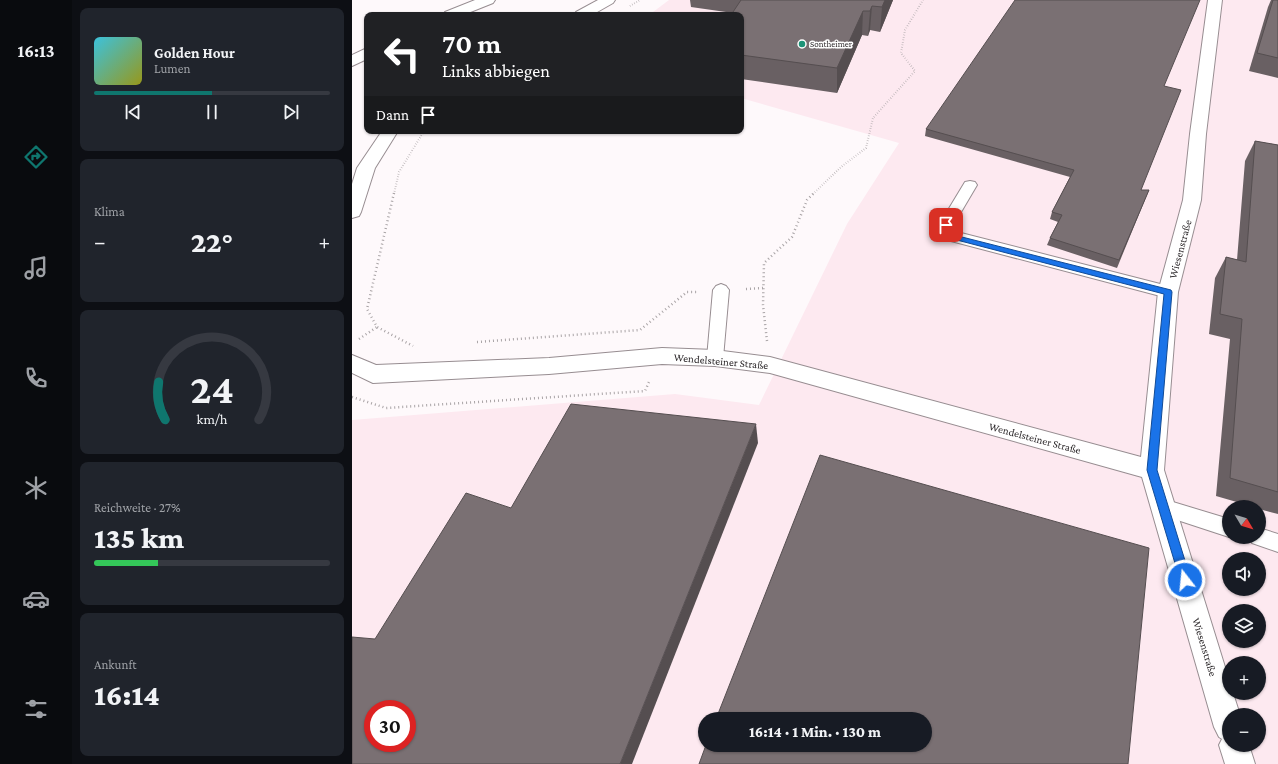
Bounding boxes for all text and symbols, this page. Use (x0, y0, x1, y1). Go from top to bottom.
icon: left (376, 28, 428, 80)
text: 70 m (442, 28, 501, 59)
marker: Sontheimer (797, 39, 807, 49)
place label: Sontheimer (810, 39, 853, 49)
text: 16:13 (17, 41, 55, 61)
text: Golden Hour (154, 45, 235, 61)
text: Lumen (154, 61, 190, 76)
text: Links abbiegen (442, 61, 550, 81)
icon: previous (122, 101, 144, 123)
icon: pause (201, 101, 223, 123)
icon: next (280, 101, 302, 123)
icon: arrive (417, 104, 439, 126)
text: Dann (376, 107, 409, 123)
icon: directions (22, 143, 50, 171)
text: Klima (94, 204, 125, 219)
pin (929, 208, 963, 242)
icon: arrive (935, 214, 957, 236)
street label: Wiesenstraße (1166, 218, 1194, 280)
text: 22° (191, 225, 233, 258)
text: − (94, 229, 106, 254)
text: + (318, 229, 330, 254)
icon: music (22, 254, 50, 282)
street label: Wendelsteiner Straße (673, 351, 769, 371)
icon: phone (22, 364, 50, 392)
text: 24 (190, 366, 234, 412)
text: km/h (197, 411, 228, 427)
street label: Wendelsteiner Straße (988, 420, 1082, 456)
icon: climate (22, 474, 50, 502)
text: Reichweite · 27% (94, 500, 181, 515)
north arrow (1222, 500, 1266, 544)
map controls (1222, 500, 1266, 752)
text: 135 km (94, 521, 184, 554)
button: sound (1222, 552, 1266, 596)
position arrow (1164, 559, 1206, 601)
icon: car (22, 585, 50, 613)
button: layers (1222, 604, 1266, 648)
street label: Wiesenstraße (1190, 616, 1220, 678)
button: + (1222, 656, 1266, 700)
text: Ankunft (94, 657, 137, 672)
text: 16:14 (94, 678, 160, 711)
icon: filters (22, 695, 50, 723)
speed limit sign: 30 (364, 700, 416, 752)
button: − (1222, 708, 1266, 752)
text: 16:14 · 1 Min. · 130 m (749, 724, 881, 740)

